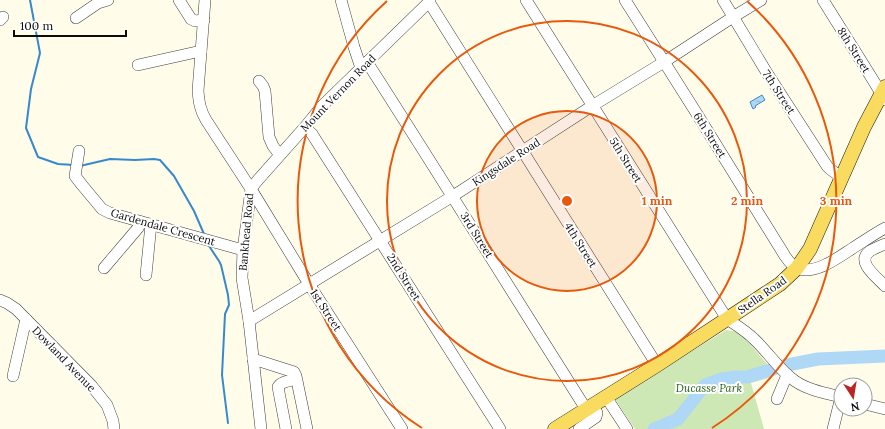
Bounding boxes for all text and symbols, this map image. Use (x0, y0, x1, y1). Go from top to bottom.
scale bar (14, 12, 126, 38)
text: 100 m (20, 18, 53, 33)
street label: 8th Street (835, 25, 874, 76)
street label: Mount Vernon Road (297, 51, 379, 135)
street label: 7th Street (760, 67, 799, 117)
street label: 6th Street (690, 110, 730, 161)
street label: Kingsdale Road (469, 135, 543, 189)
street label: 5th Street (607, 135, 646, 186)
street label: Bankhead Road (236, 192, 256, 272)
text: 1 min (642, 193, 673, 208)
text: 2 min (731, 193, 763, 208)
text: 3 min (820, 193, 853, 208)
centre of rings (560, 194, 574, 208)
street label: Gardendale Crescent (109, 205, 218, 249)
street label: 3rd Street (457, 209, 497, 261)
street label: 4th Street (562, 220, 601, 271)
street label: 2nd Street (384, 251, 424, 304)
street label: Stella Road (735, 273, 789, 317)
street label: 1st Street (307, 286, 345, 334)
street label: Dowland Avenue (29, 323, 99, 395)
north arrow (833, 377, 873, 417)
park label: Ducasse Park (676, 381, 743, 395)
text: N (849, 399, 861, 415)

